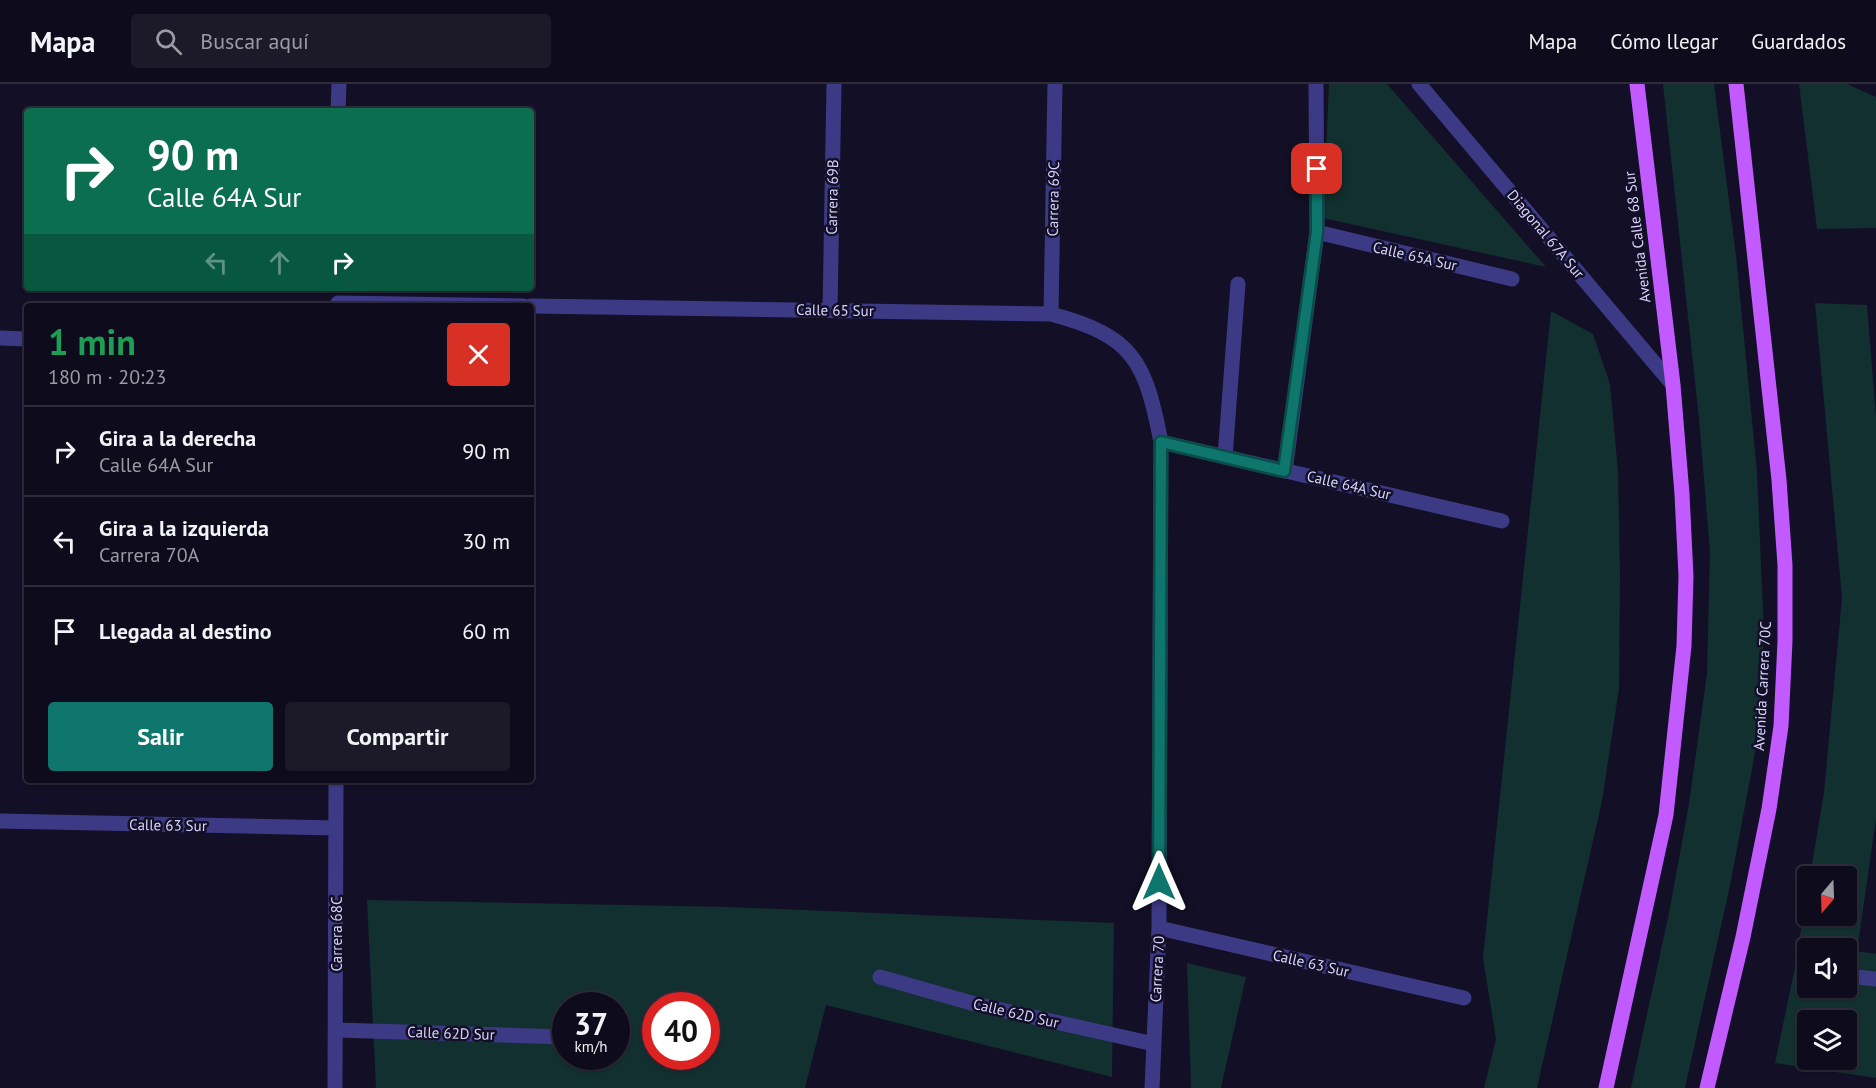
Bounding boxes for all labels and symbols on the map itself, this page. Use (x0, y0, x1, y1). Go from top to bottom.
pin (1291, 143, 1342, 194)
street label: Carrera 69B (822, 159, 842, 235)
street label: Carrera 69C (1043, 161, 1063, 237)
street label: Avenida Calle 68 Sur (1620, 170, 1654, 304)
street label: Diagonal 67A Sur (1503, 186, 1589, 282)
street label: Calle 65A Sur (1371, 237, 1459, 275)
street label: Calle 65 Sur (796, 300, 874, 320)
street label: Calle 64A Sur (1305, 466, 1393, 504)
street label: Avenida Carrera 70C (1749, 621, 1775, 751)
street label: Calle 63 Sur (129, 815, 207, 835)
position arrow (1127, 850, 1191, 914)
north arrow (1797, 866, 1857, 926)
street label: Carrera 68C (327, 896, 346, 972)
street label: Carrera 70 (1146, 935, 1168, 1003)
street label: Calle 63 Sur (1271, 945, 1351, 981)
speed limit sign: 40 (642, 992, 720, 1070)
street label: Calle 62D Sur (971, 994, 1061, 1032)
street label: Calle 62D Sur (407, 1022, 495, 1044)

